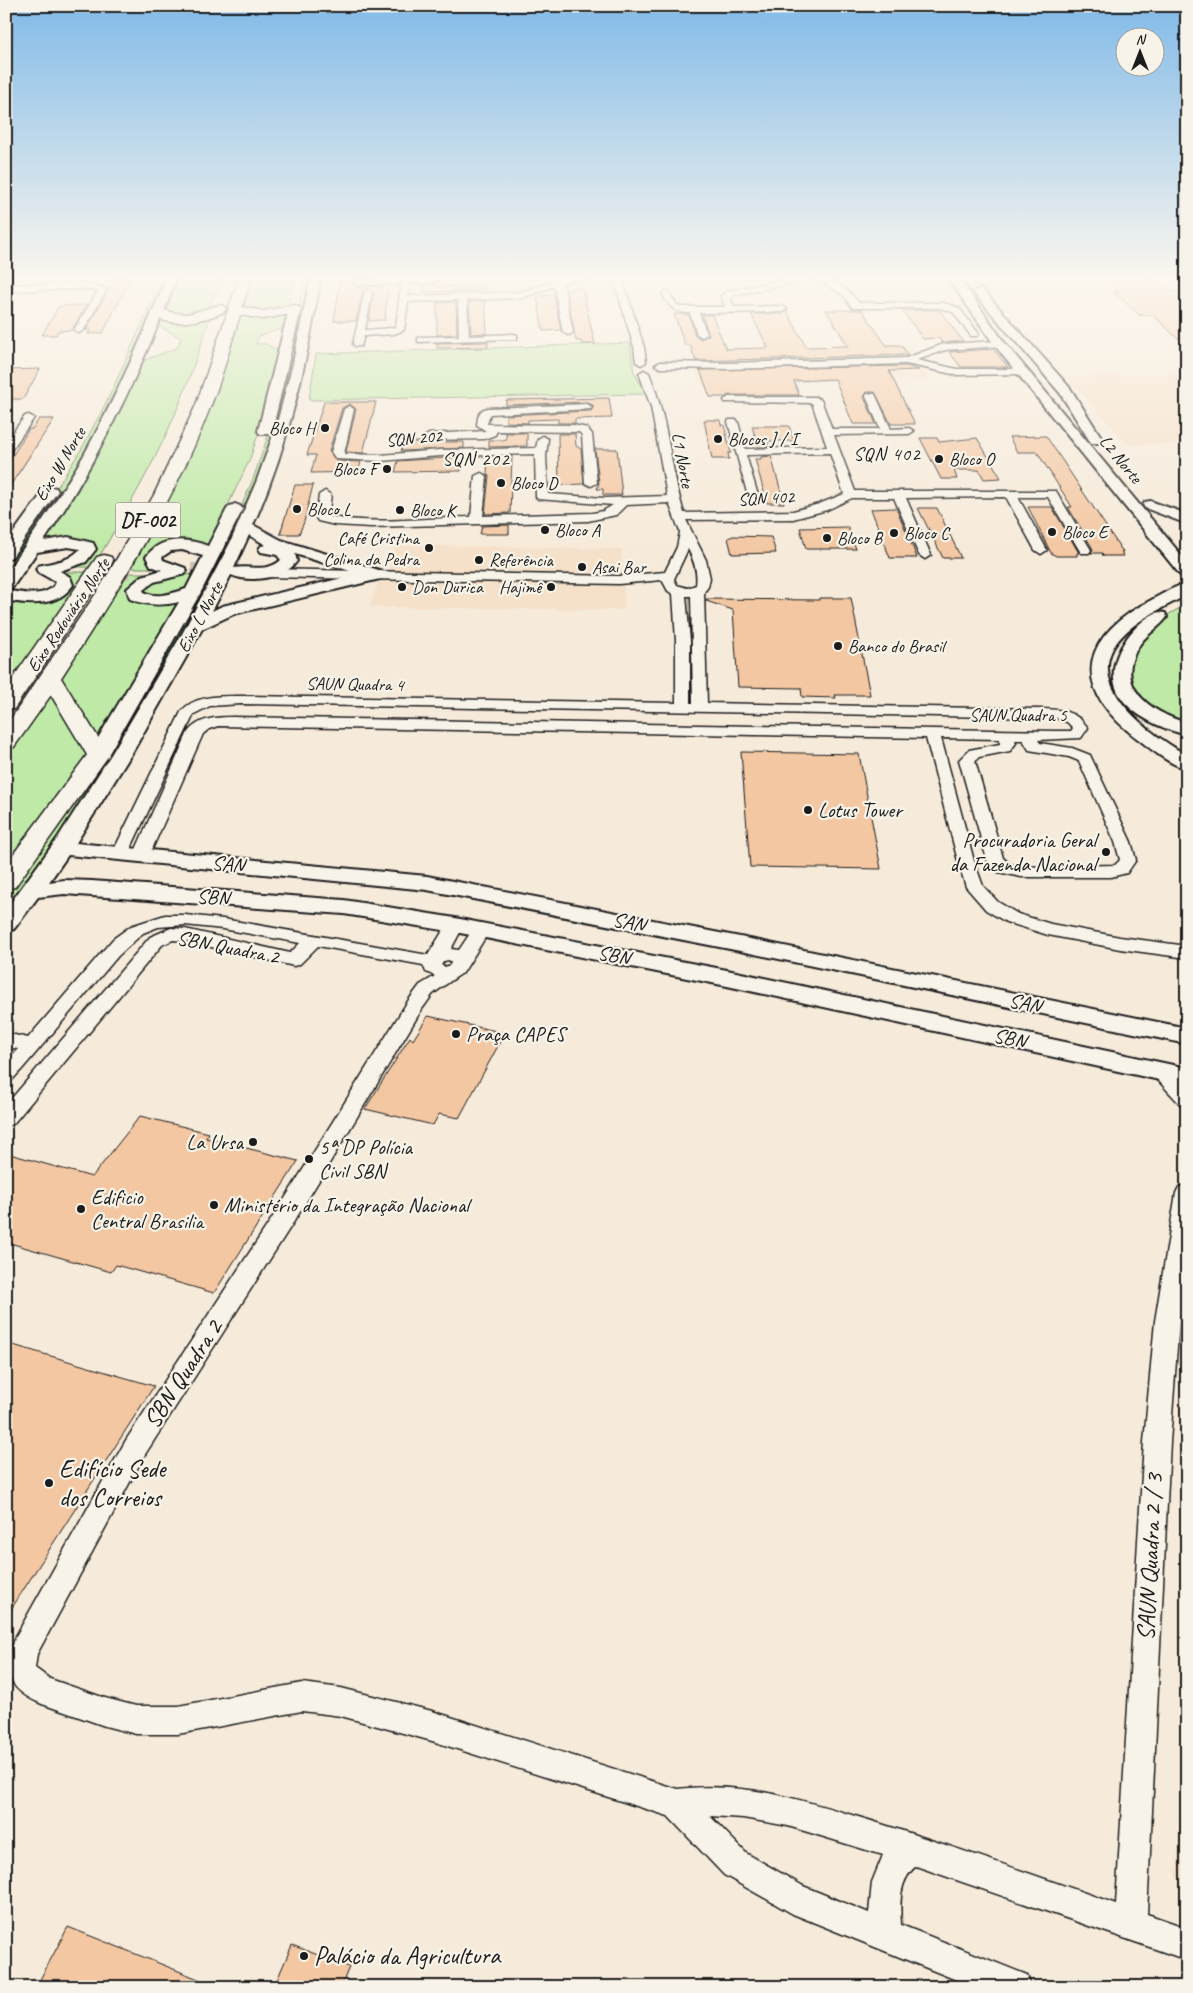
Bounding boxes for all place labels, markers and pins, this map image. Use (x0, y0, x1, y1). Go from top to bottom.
place label: Bloco H (269, 417, 318, 439)
marker: Bloco H (319, 422, 331, 434)
place label: Blocos J / I (728, 428, 801, 450)
marker: Blocos J / I (712, 433, 724, 445)
place label: Bloco O (949, 448, 996, 470)
marker: Bloco O (933, 453, 945, 465)
place label: Bloco F (333, 458, 382, 480)
marker: Bloco F (381, 463, 393, 475)
place label: Bloco D (511, 472, 559, 494)
marker: Bloco D (495, 477, 507, 489)
place label: Bloco L (307, 498, 351, 520)
place label: Bloco K (410, 499, 458, 521)
marker: Bloco L (291, 503, 303, 515)
marker: Bloco K (394, 504, 406, 516)
place label: Bloco A (555, 519, 601, 541)
place label: Bloco E (1062, 521, 1110, 543)
place label: Bloco C (904, 522, 951, 544)
marker: Bloco A (539, 524, 551, 536)
marker: Bloco E (1046, 526, 1058, 538)
place label: Café Cristina Colina da Pedra (323, 527, 421, 570)
place label: Bloco B (837, 527, 884, 549)
marker: Bloco C (888, 527, 900, 539)
marker: Bloco B (821, 532, 833, 544)
marker: Café Cristina Colina da Pedra (423, 542, 435, 554)
place label: Referência (489, 549, 555, 571)
marker: Referência (473, 554, 485, 566)
place label: Asai Bar (592, 556, 647, 578)
marker: Asai Bar (576, 561, 588, 573)
place label: Don Durica (412, 576, 484, 598)
place label: Hajimê (499, 576, 543, 598)
marker: Don Durica (396, 581, 408, 593)
marker: Hajimê (545, 581, 557, 593)
place label: Banco do Brasil (848, 635, 947, 657)
marker: Banco do Brasil (832, 640, 844, 652)
place label: Lotus Tower (818, 797, 904, 823)
marker: Lotus Tower (802, 804, 814, 816)
place label: Procuradoria Geral da Fazenda Nacional (950, 827, 1099, 877)
marker: Procuradoria Geral da Fazenda Nacional (1100, 846, 1112, 858)
place label: Praça CAPES (466, 1021, 568, 1047)
marker: Praça CAPES (450, 1028, 462, 1040)
place label: La Ursa (186, 1129, 245, 1155)
place label: 5ª DP Polícia Civil SBN (319, 1134, 414, 1184)
marker: La Ursa (247, 1136, 259, 1148)
marker: 5ª DP Polícia Civil SBN (303, 1153, 315, 1165)
place label: Edificio Central Brasilia (91, 1184, 205, 1234)
place label: Ministério da Integração Nacional (224, 1192, 472, 1218)
marker: Ministério da Integração Nacional (208, 1199, 220, 1211)
marker: Edificio Central Brasilia (75, 1203, 87, 1215)
place label: Edifício Sede dos Correios (59, 1453, 167, 1514)
marker: Edifício Sede dos Correios (43, 1477, 55, 1489)
place label: Palácio da Agricultura (314, 1940, 502, 1972)
marker: Palácio da Agricultura (298, 1950, 310, 1962)

